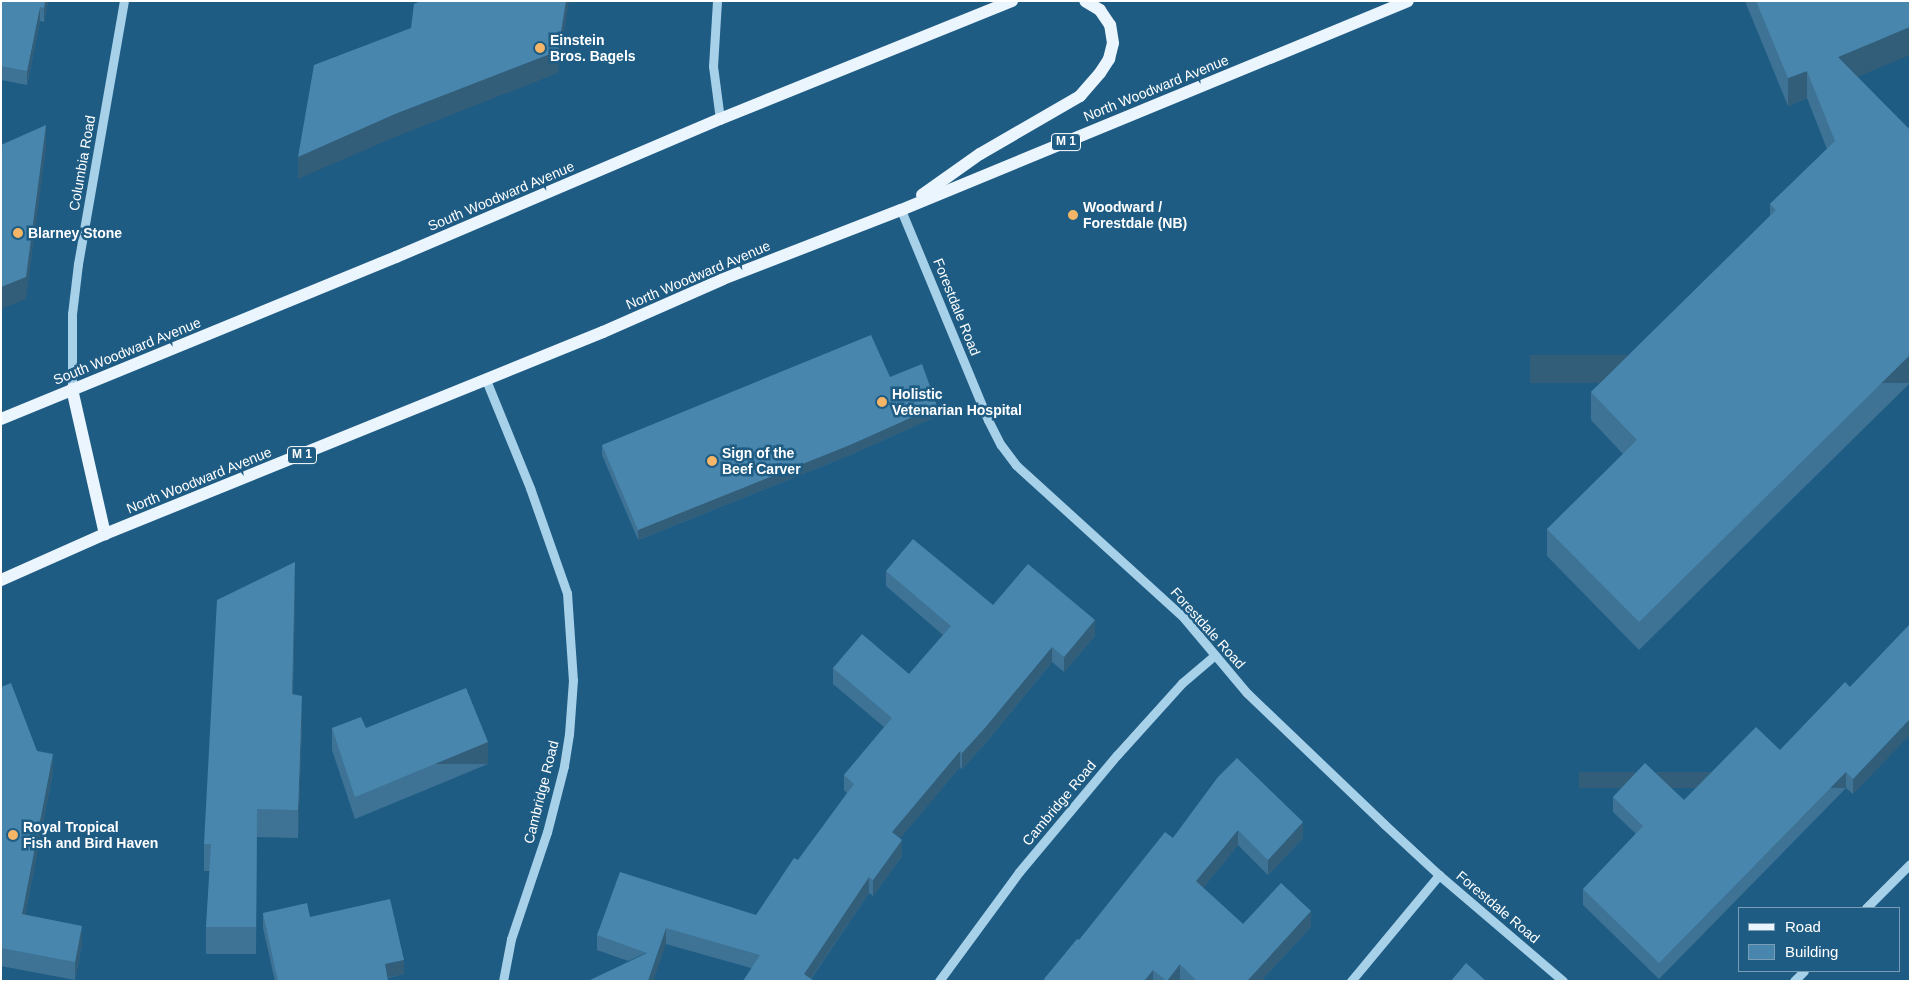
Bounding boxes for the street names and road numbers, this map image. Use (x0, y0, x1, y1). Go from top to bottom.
street label: North Woodward Avenue (1081, 51, 1231, 125)
street label: Columbia Road (65, 114, 99, 212)
road number: M 1 (1050, 132, 1082, 152)
street label: South Woodward Avenue (425, 157, 577, 235)
street label: North Woodward Avenue (623, 237, 773, 313)
street label: Forestdale Road (930, 256, 984, 358)
street label: South Woodward Avenue (50, 314, 204, 388)
street label: North Woodward Avenue (124, 443, 274, 517)
road number: M 1 (286, 446, 318, 464)
street label: Forestdale Road (1167, 584, 1249, 672)
street label: Cambridge Road (520, 739, 562, 845)
street label: Cambridge Road (1019, 757, 1099, 849)
street label: Forestdale Road (1453, 867, 1543, 947)

